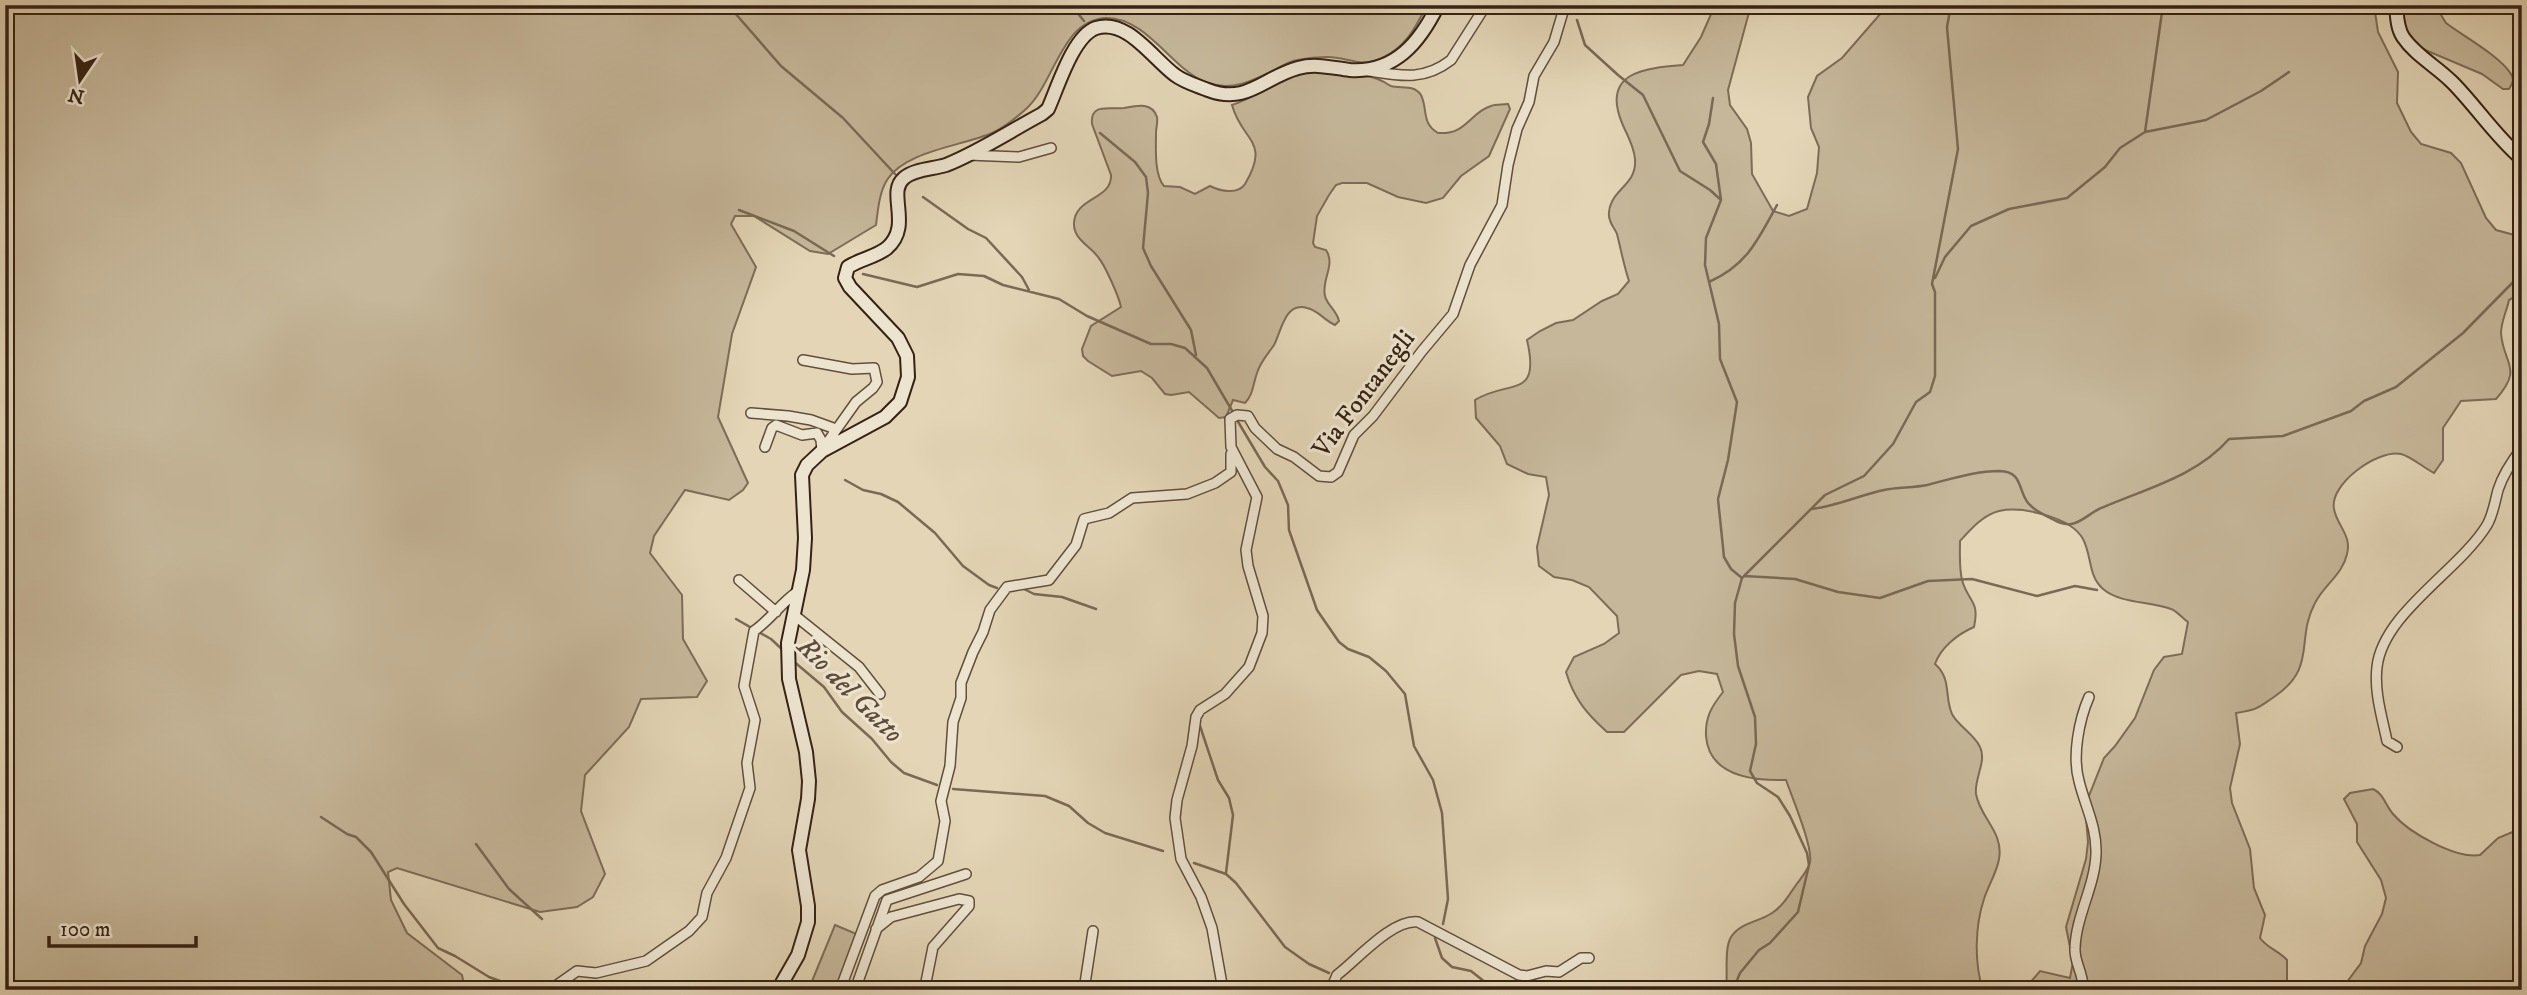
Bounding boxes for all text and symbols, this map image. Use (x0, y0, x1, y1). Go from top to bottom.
north arrow (46, 46, 116, 116)
text: N (66, 82, 87, 108)
street label: Via Fontanegli (1305, 324, 1423, 465)
water label: Rio del Gatto (789, 629, 911, 751)
scale bar (49, 904, 196, 948)
text: 100 m (60, 917, 111, 943)

